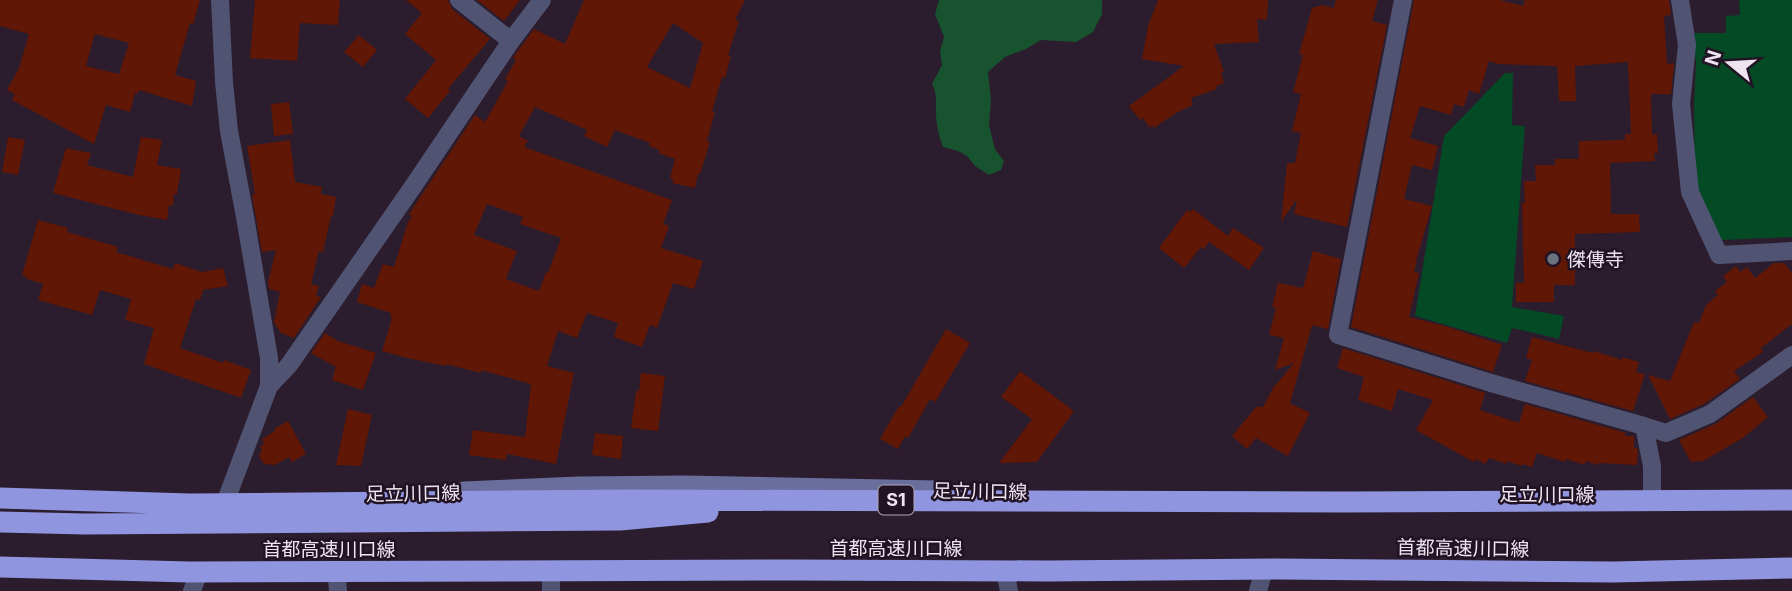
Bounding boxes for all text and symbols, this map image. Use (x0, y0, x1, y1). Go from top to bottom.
north arrow (1694, 28, 1764, 98)
text: N (1700, 47, 1726, 68)
place label: 傑傳寺 (1567, 248, 1624, 271)
marker: 傑傳寺 (1545, 251, 1561, 267)
street label: 足立川口線 (932, 479, 1028, 504)
street label: 足立川口線 (365, 481, 461, 506)
street label: 足立川口線 (1499, 483, 1595, 506)
road number: S1 (878, 486, 914, 514)
street label: 首都高速川口線 (1396, 536, 1530, 561)
street label: 首都高速川口線 (829, 537, 963, 560)
street label: 首都高速川口線 (262, 538, 396, 561)

